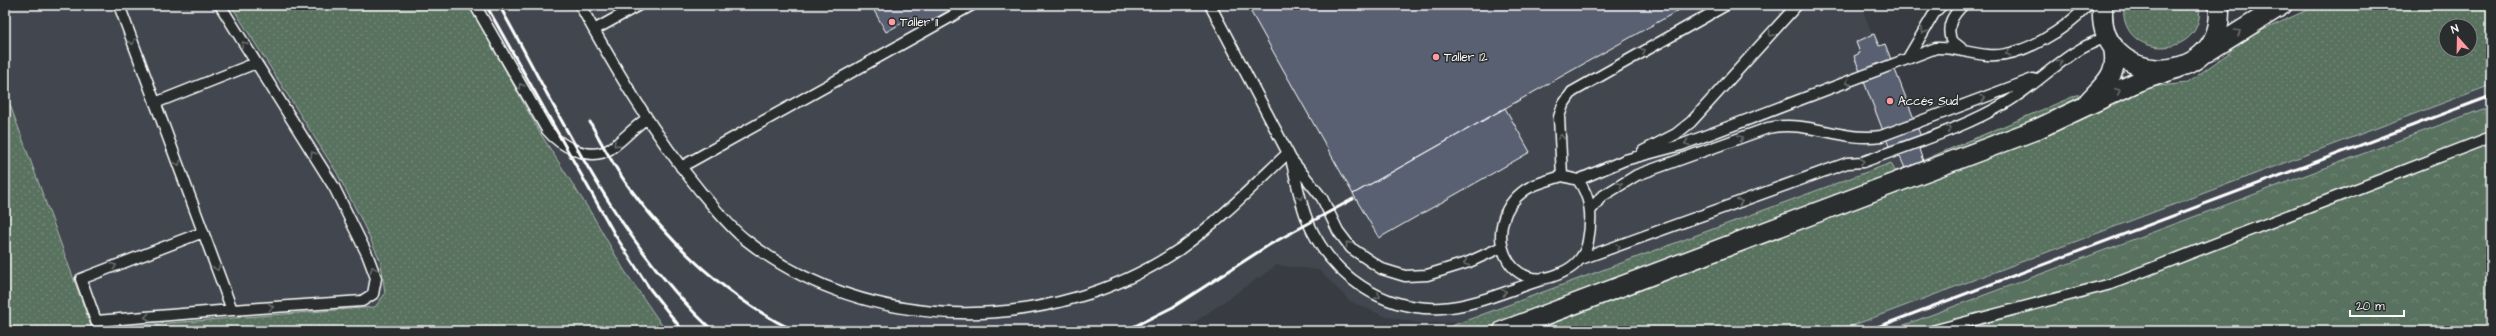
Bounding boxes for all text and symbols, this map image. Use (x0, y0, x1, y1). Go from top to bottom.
place label: Taller 11 (900, 14, 939, 31)
marker: Taller 11 (887, 17, 897, 27)
north arrow (2438, 18, 2478, 58)
text: N (2449, 21, 2461, 37)
one-way arrow (1922, 27, 1929, 34)
one-way arrow (1768, 29, 1775, 37)
one-way arrow (2234, 30, 2241, 37)
one-way arrow (128, 38, 136, 45)
one-way arrow (241, 41, 249, 48)
one-way arrow (2004, 48, 2011, 57)
place label: Taller 12 (1444, 49, 1488, 66)
one-way arrow (1638, 49, 1646, 56)
marker: Taller 12 (1431, 52, 1441, 62)
one-way arrow (2056, 59, 2063, 67)
one-way arrow (1845, 78, 1852, 86)
one-way arrow (519, 83, 526, 90)
one-way arrow (2114, 88, 2122, 96)
place label: Accés Sud (1898, 93, 1958, 110)
one-way arrow (1979, 94, 1986, 102)
marker: Accés Sud (1885, 96, 1895, 106)
one-way arrow (1946, 125, 1953, 133)
one-way arrow (1556, 134, 1565, 140)
one-way arrow (1737, 134, 1744, 142)
one-way arrow (1684, 138, 1691, 146)
one-way arrow (613, 139, 621, 147)
one-way arrow (310, 151, 317, 158)
one-way arrow (1859, 157, 1866, 165)
one-way arrow (173, 160, 181, 167)
one-way arrow (1616, 182, 1623, 189)
one-way arrow (1296, 194, 1304, 200)
one-way arrow (1736, 199, 1743, 207)
one-way arrow (1346, 241, 1353, 248)
one-way arrow (1614, 244, 1621, 252)
one-way arrow (1463, 258, 1470, 266)
one-way arrow (110, 263, 117, 271)
one-way arrow (212, 265, 220, 272)
one-way arrow (369, 266, 377, 273)
one-way arrow (1500, 288, 1507, 297)
one-way arrow (1374, 291, 1381, 299)
scale bar (2350, 292, 2404, 318)
text: 20 m (2356, 298, 2385, 315)
one-way arrow (268, 303, 274, 312)
one-way arrow (144, 312, 150, 321)

